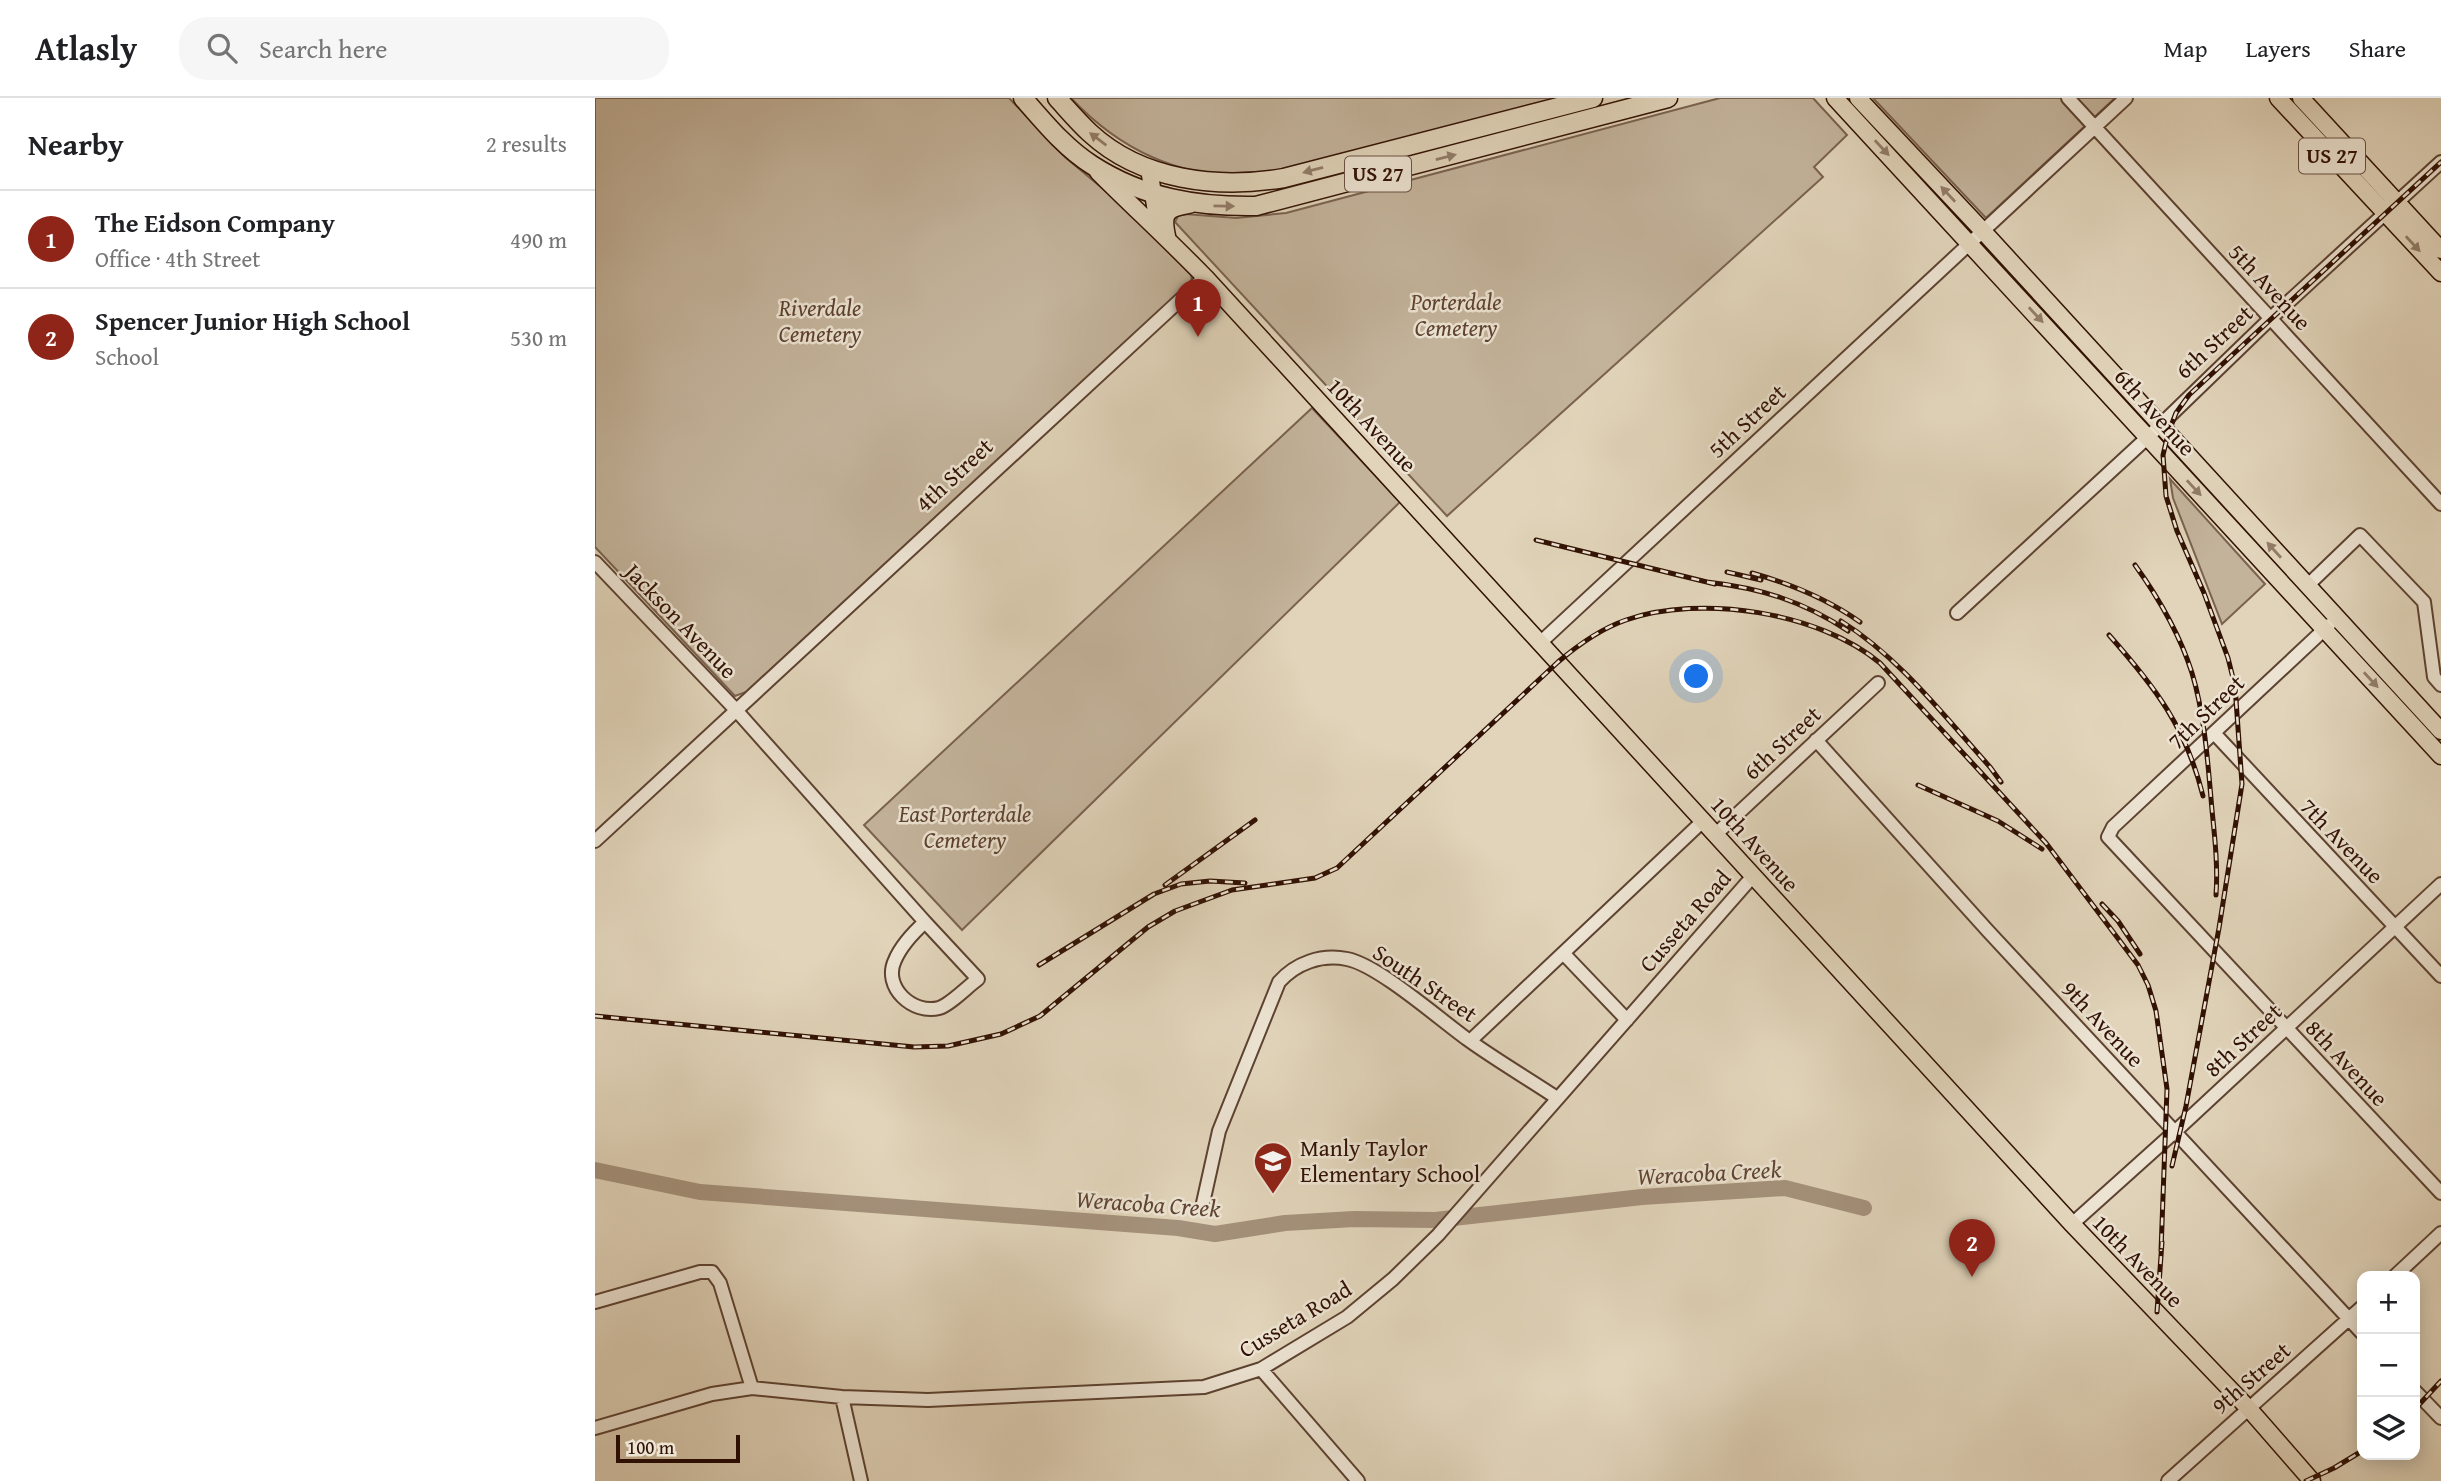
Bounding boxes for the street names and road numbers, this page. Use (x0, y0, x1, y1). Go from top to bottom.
road number: US 27 (2299, 139, 2365, 174)
road number: US 27 (1345, 156, 1411, 192)
street label: 5th Avenue (2222, 236, 2319, 337)
street label: 6th Street (2168, 297, 2260, 386)
street label: 6th Avenue (2107, 361, 2204, 463)
street label: 10th Avenue (1320, 370, 1425, 479)
street label: 5th Street (1701, 376, 1793, 465)
street label: 4th Street (908, 430, 1000, 519)
street label: Jackson Avenue (616, 553, 745, 686)
street label: 7th Street (2160, 667, 2251, 757)
street label: 6th Street (1736, 698, 1828, 787)
street label: 10th Avenue (1703, 788, 1807, 899)
street label: 7th Avenue (2293, 790, 2392, 891)
street label: Cusseta Road (1631, 862, 1739, 979)
street label: South Street (1366, 935, 1484, 1030)
street label: 9th Avenue (2055, 973, 2152, 1074)
street label: 8th Street (2197, 995, 2289, 1084)
street label: 8th Avenue (2299, 1012, 2396, 1113)
street label: 10th Avenue (2085, 1206, 2192, 1315)
street label: Cusseta Road (1232, 1272, 1358, 1365)
street label: 9th Street (2204, 1334, 2297, 1421)

